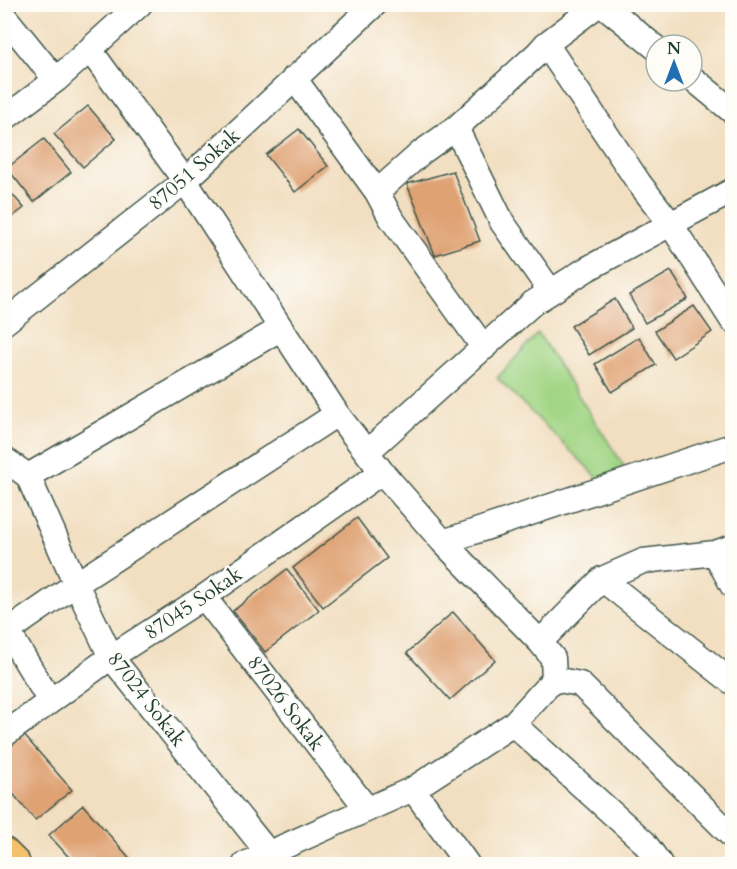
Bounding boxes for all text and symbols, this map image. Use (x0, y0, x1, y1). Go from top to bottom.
north arrow (644, 33, 704, 93)
text: N (667, 38, 681, 60)
street label: 87051 Sokak (142, 121, 247, 217)
street label: 87045 Sokak (138, 559, 249, 647)
street label: 87024 Sokak (100, 646, 193, 753)
street label: 87026 Sokak (240, 650, 332, 758)

